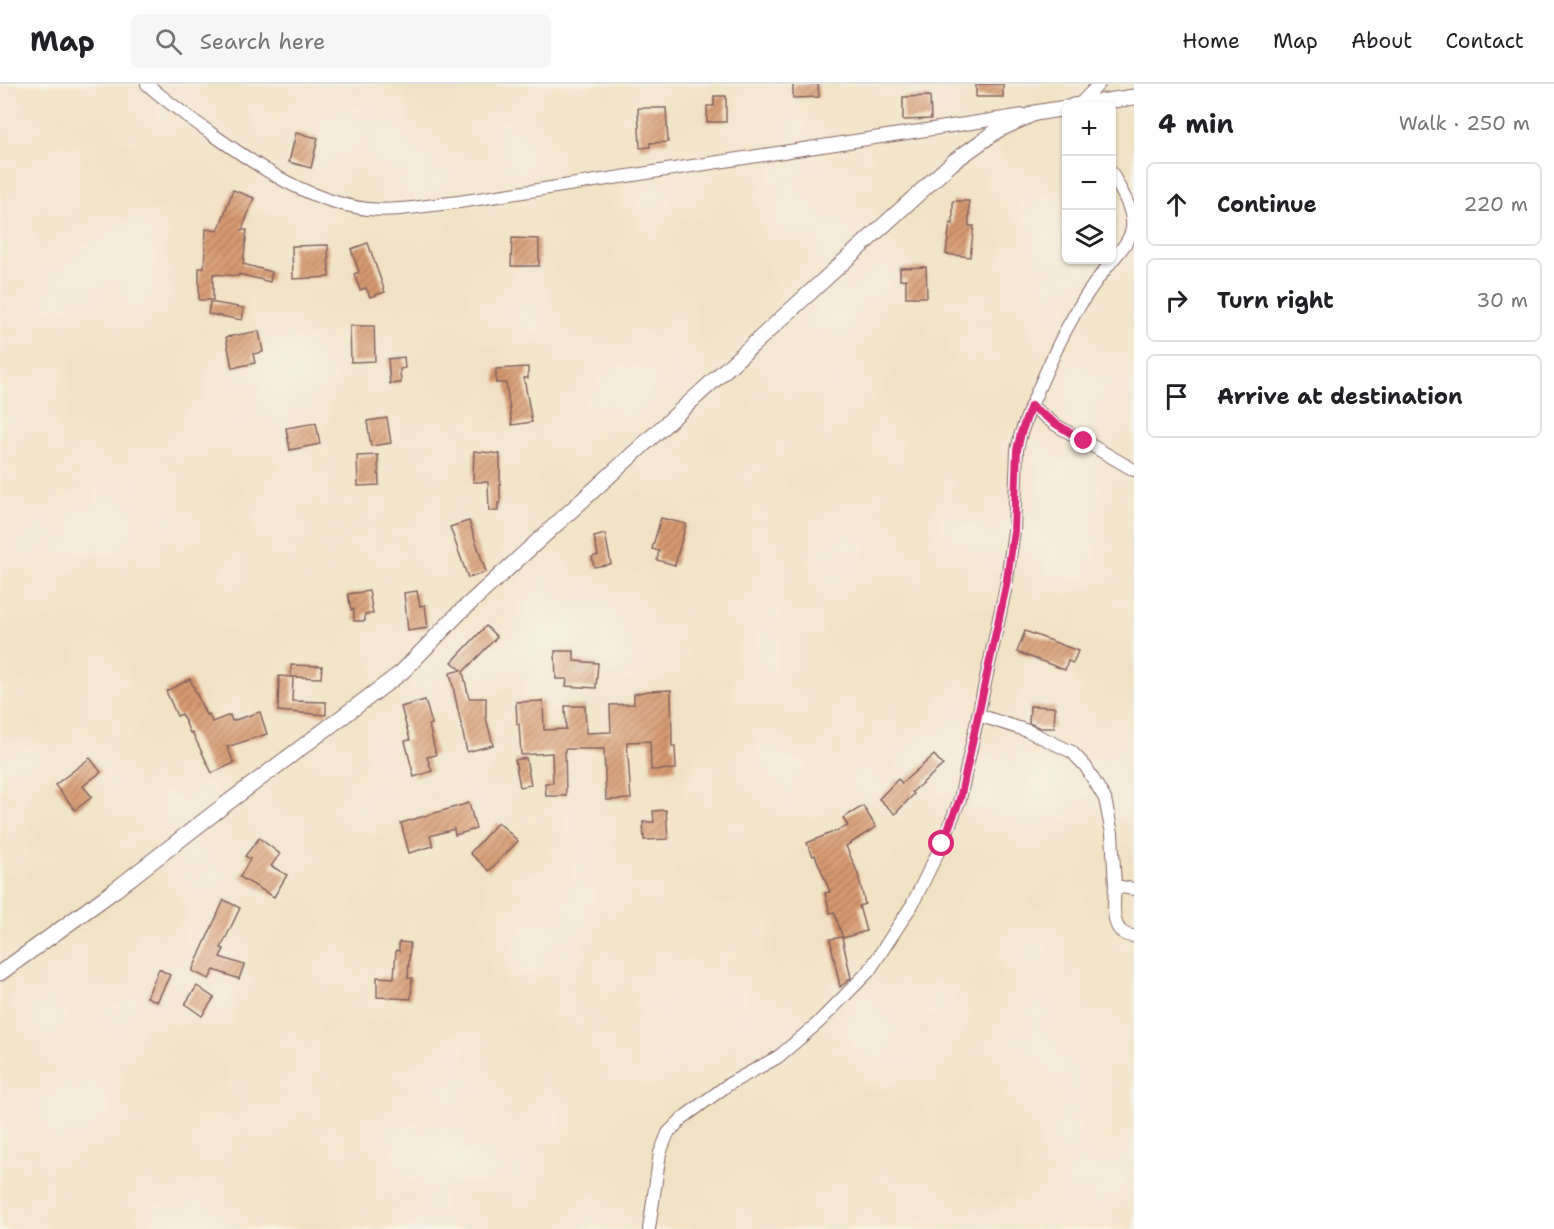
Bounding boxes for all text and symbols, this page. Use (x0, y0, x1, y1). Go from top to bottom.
search box (131, 14, 551, 68)
text: Map (30, 22, 95, 60)
icon: search (152, 25, 185, 58)
text: Search here (200, 27, 325, 56)
text: Home (1182, 27, 1240, 55)
text: Map (1273, 27, 1318, 55)
text: About (1351, 27, 1412, 55)
text: Contact (1445, 27, 1524, 55)
map controls (1062, 102, 1116, 264)
button: + (1062, 102, 1116, 156)
text: 4 min (1158, 106, 1234, 141)
text: Walk · 250 m (1399, 110, 1530, 136)
button: − (1062, 156, 1116, 210)
icon: ahead (1160, 188, 1193, 221)
text: Continue (1217, 190, 1317, 219)
text: 220 m (1464, 191, 1528, 217)
button: layers (1062, 210, 1116, 264)
icon: right (1160, 284, 1193, 317)
text: Turn right (1217, 286, 1334, 315)
text: 30 m (1476, 287, 1528, 313)
icon: arrive (1160, 380, 1193, 413)
text: Arrive at destination (1217, 382, 1463, 411)
route end (1070, 427, 1096, 453)
route start (928, 830, 954, 856)

